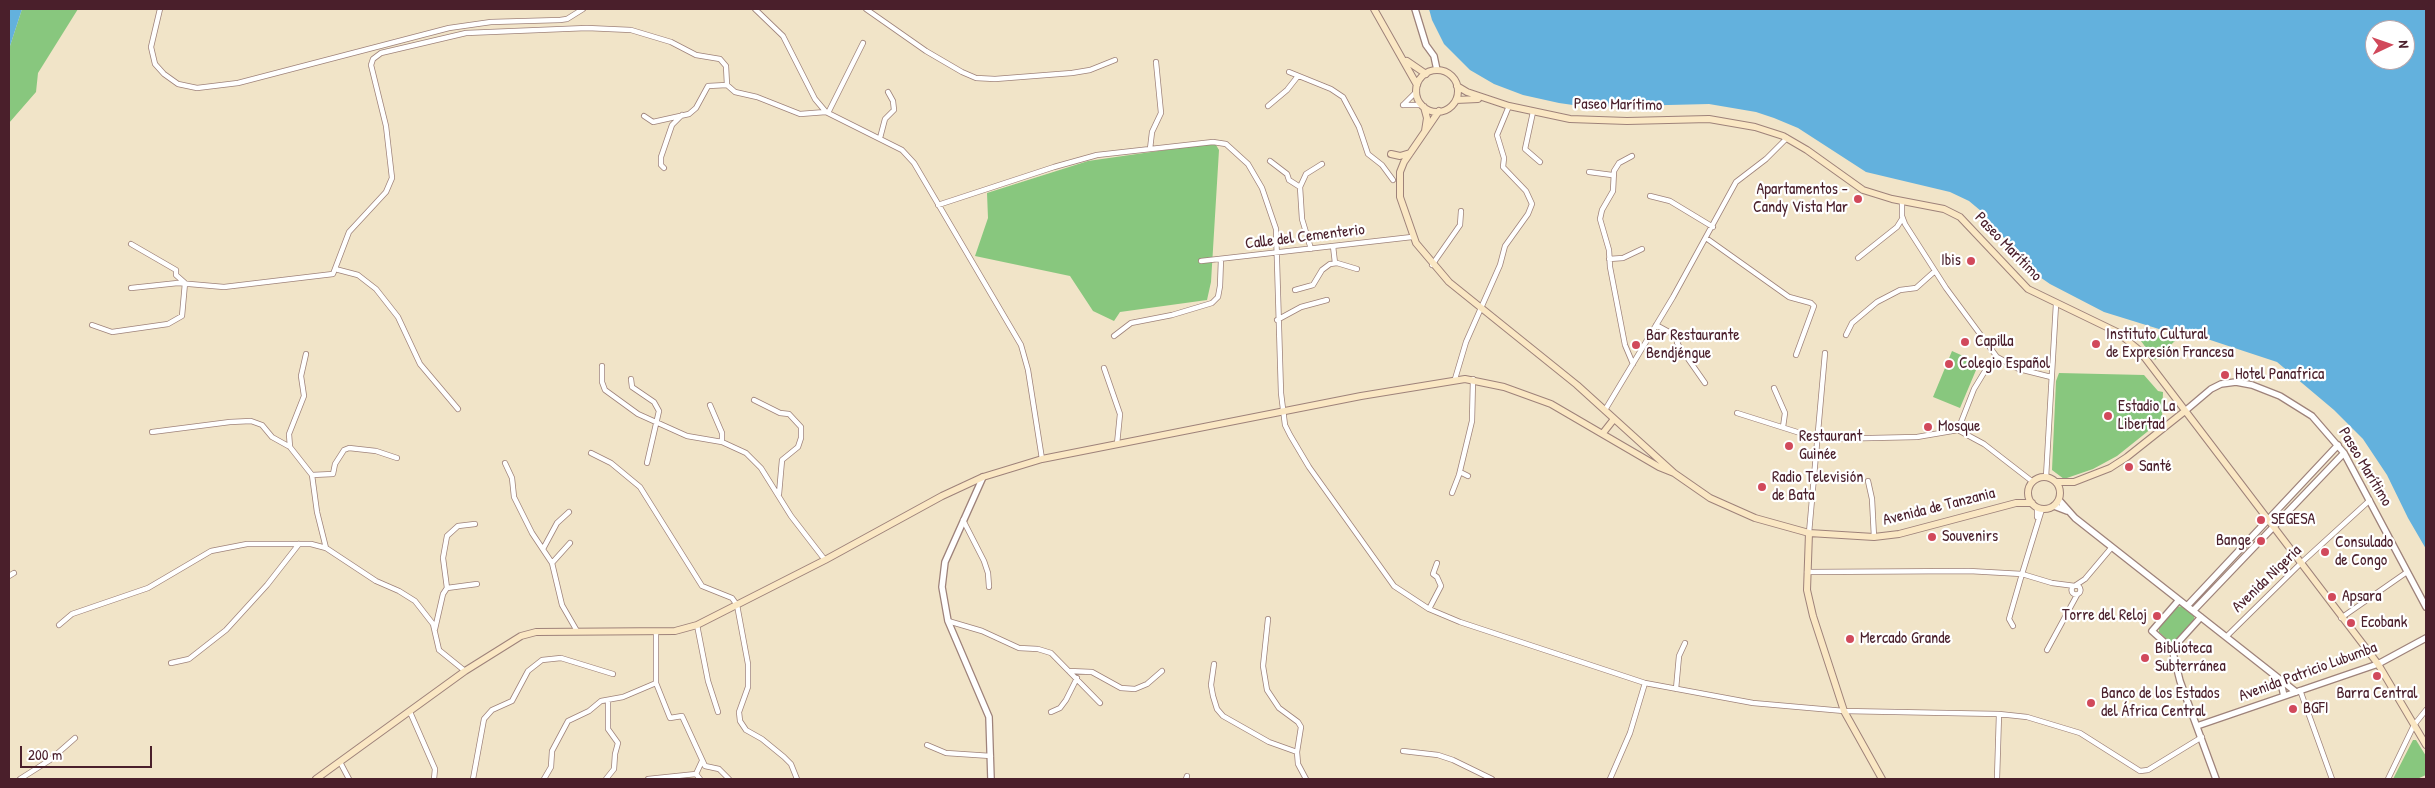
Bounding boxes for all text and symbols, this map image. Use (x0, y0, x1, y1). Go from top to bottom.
north arrow (2365, 20, 2415, 70)
text: N (2395, 40, 2414, 48)
street label: Paseo Marítimo (1574, 95, 1662, 115)
place label: Apartamentos - Candy Vista Mar (1753, 180, 1848, 218)
marker: Apartamentos - Candy Vista Mar (1852, 193, 1864, 205)
street label: Paseo Marítimo (1970, 208, 2046, 286)
street label: Calle del Cementerio (1244, 220, 1366, 254)
place label: Ibis (1941, 251, 1961, 271)
marker: Ibis (1965, 255, 1977, 267)
place label: Instituto Cultural de Expresión Francesa (2106, 325, 2234, 363)
place label: Bar Restaurante Bendjéngue (1646, 326, 1740, 364)
place label: Capilla (1975, 332, 2014, 352)
marker: Capilla (1959, 336, 1971, 348)
marker: Instituto Cultural de Expresión Francesa (2090, 338, 2102, 350)
marker: Bar Restaurante Bendjéngue (1630, 339, 1642, 351)
place label: Colegio Español (1959, 354, 2050, 374)
marker: Colegio Español (1943, 358, 1955, 370)
place label: Hotel Panafrica (2235, 365, 2324, 385)
marker: Hotel Panafrica (2219, 369, 2231, 381)
place label: Estadio La Libertad (2118, 397, 2175, 435)
marker: Estadio La Libertad (2102, 410, 2114, 422)
place label: Mosque (1938, 417, 1980, 437)
marker: Mosque (1922, 421, 1934, 433)
street label: Paseo Marítimo (2334, 424, 2396, 510)
place label: Restaurant Guinée (1799, 427, 1862, 465)
marker: Restaurant Guinée (1783, 440, 1795, 452)
place label: Santé (2139, 457, 2172, 477)
marker: Santé (2123, 461, 2135, 473)
place label: Radio Televisión de Bata (1772, 468, 1863, 506)
marker: Radio Televisión de Bata (1756, 481, 1768, 493)
street label: Avenida de Tanzania (1881, 484, 1997, 530)
place label: SEGESA (2271, 510, 2315, 530)
marker: SEGESA (2255, 514, 2267, 526)
place label: Souvenirs (1942, 527, 1998, 547)
marker: Souvenirs (1926, 531, 1938, 543)
place label: Bange (2216, 531, 2251, 551)
place label: Consulado de Congo (2335, 533, 2393, 571)
marker: Bange (2255, 535, 2267, 547)
street label: Avenida Nigeria (2228, 541, 2306, 617)
marker: Consulado de Congo (2319, 546, 2331, 558)
place label: Apsara (2342, 587, 2382, 607)
marker: Apsara (2326, 591, 2338, 603)
place label: Torre del Reloj (2062, 606, 2147, 626)
marker: Torre del Reloj (2151, 610, 2163, 622)
place label: Ecobank (2361, 613, 2407, 633)
marker: Ecobank (2345, 617, 2357, 629)
place label: Mercado Grande (1860, 629, 1951, 649)
marker: Mercado Grande (1844, 633, 1856, 645)
street label: Avenida Patricio Lubumba (2236, 638, 2380, 706)
place label: Biblioteca Subterránea (2155, 639, 2226, 677)
marker: Biblioteca Subterránea (2139, 652, 2151, 664)
marker: Barra Central (2371, 670, 2383, 682)
place label: Banco de los Estados del África Central (2101, 684, 2220, 722)
place label: Barra Central (2336, 684, 2418, 704)
marker: Banco de los Estados del África Central (2085, 697, 2097, 709)
place label: BGFI (2303, 699, 2329, 719)
marker: BGFI (2287, 703, 2299, 715)
scale bar (22, 736, 155, 768)
text: 200 m (28, 744, 62, 765)

